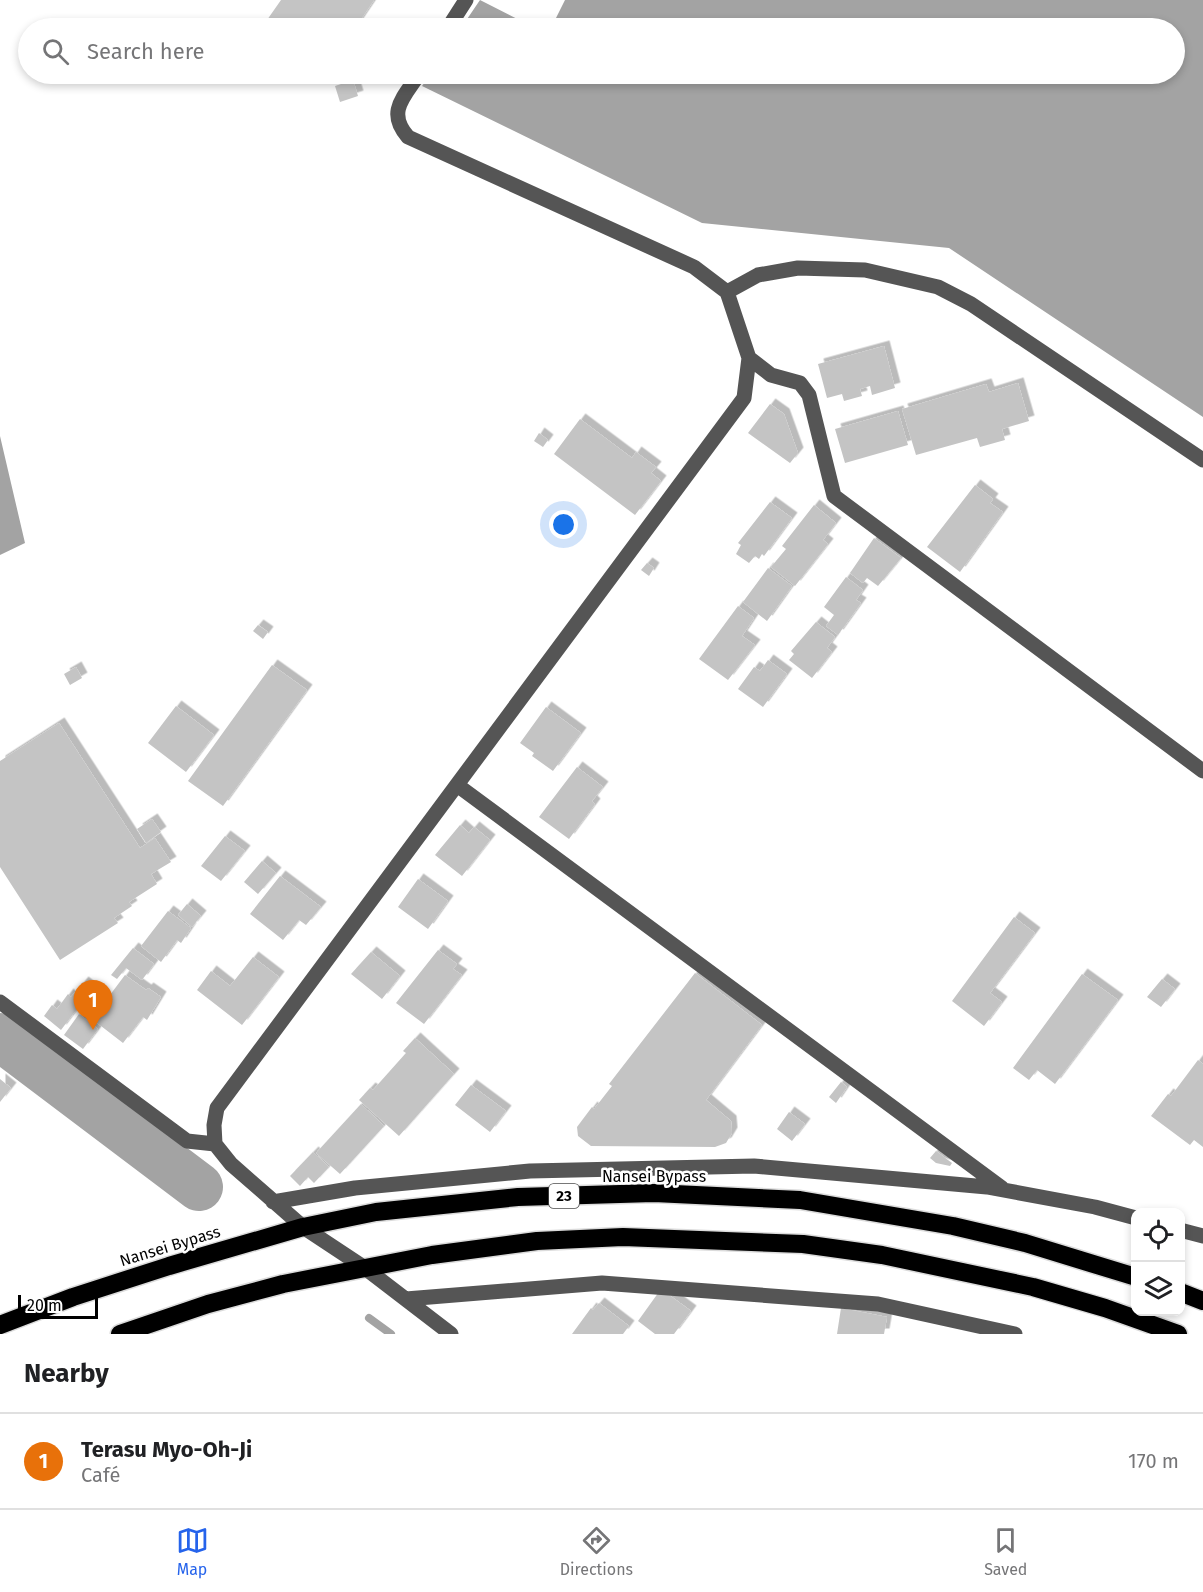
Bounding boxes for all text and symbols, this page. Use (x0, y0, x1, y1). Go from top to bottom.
search box (18, 18, 1185, 84)
icon: search (39, 35, 72, 68)
text: Search here (87, 38, 205, 65)
your location (549, 510, 578, 539)
pin: 1 (74, 980, 112, 1030)
street label: Nansei Bypass (602, 1167, 706, 1186)
road number: 23 (549, 1184, 579, 1208)
map controls (1131, 1208, 1185, 1316)
button: locate (1131, 1208, 1185, 1262)
street label: Nansei Bypass (117, 1222, 223, 1270)
button: layers (1131, 1262, 1185, 1316)
scale bar (18, 1292, 98, 1320)
text: 20 m (27, 1296, 62, 1315)
text: Nearby (24, 1358, 109, 1389)
text: Terasu Myo-Oh-Ji (81, 1436, 252, 1463)
text: 1 (39, 1449, 48, 1473)
text: 170 m (1128, 1449, 1179, 1473)
text: Café (81, 1463, 120, 1487)
tab: Map (176, 1524, 209, 1579)
tab: Directions (560, 1524, 633, 1579)
tab: Saved (984, 1524, 1027, 1579)

